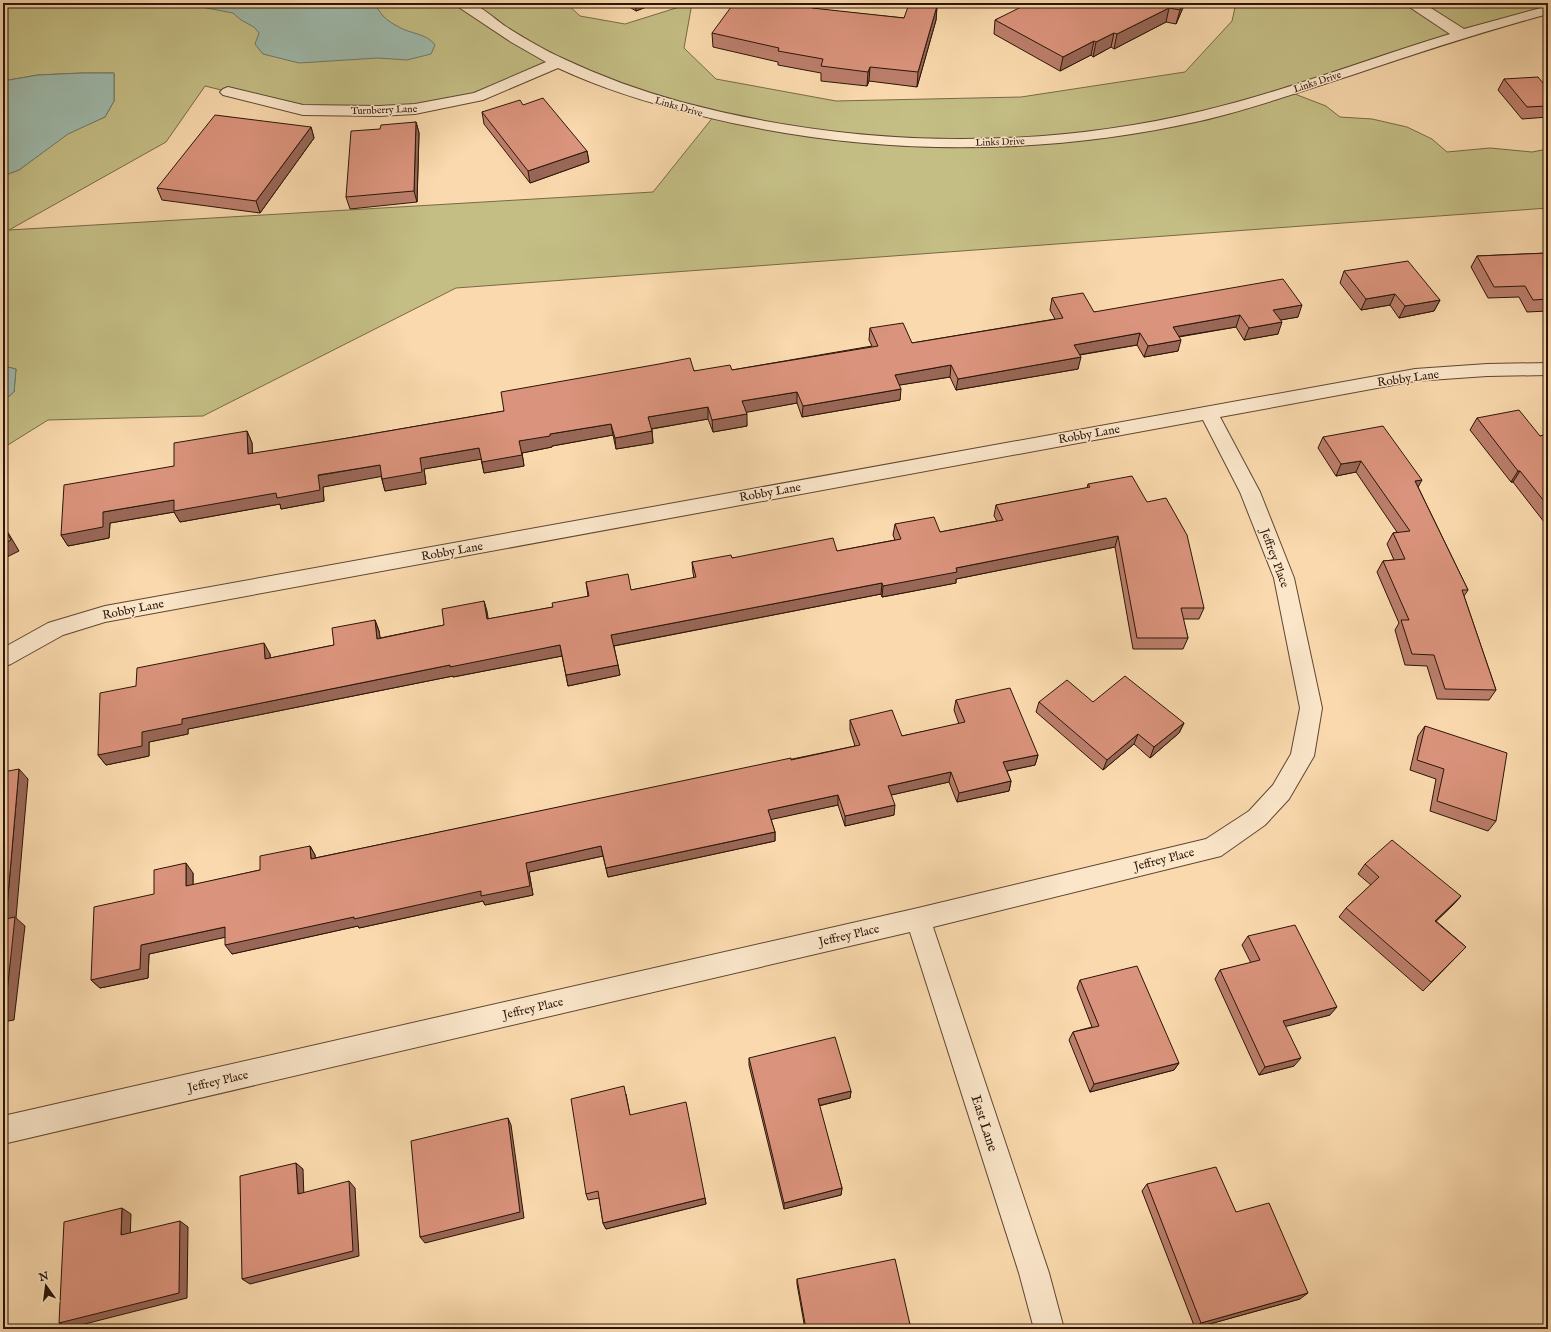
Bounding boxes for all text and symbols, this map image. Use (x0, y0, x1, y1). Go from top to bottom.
street label: Links Drive (1292, 68, 1343, 96)
street label: Links Drive (653, 94, 705, 121)
street label: Turnberry Lane (351, 103, 418, 118)
street label: Links Drive (975, 135, 1025, 150)
street label: Robby Lane (1376, 367, 1440, 390)
street label: Robby Lane (1057, 422, 1122, 447)
street label: Robby Lane (738, 480, 803, 505)
street label: Jeffrey Place (1255, 525, 1292, 591)
street label: Robby Lane (420, 539, 485, 564)
street label: Robby Lane (101, 596, 166, 623)
street label: Jeffrey Place (1130, 845, 1197, 876)
street label: Jeffrey Place (815, 921, 882, 951)
street label: Jeffrey Place (499, 994, 566, 1024)
street label: Jeffrey Place (184, 1067, 251, 1097)
street label: East Lane (966, 1093, 1002, 1154)
north arrow (26, 1266, 66, 1306)
text: N (37, 1269, 51, 1285)

